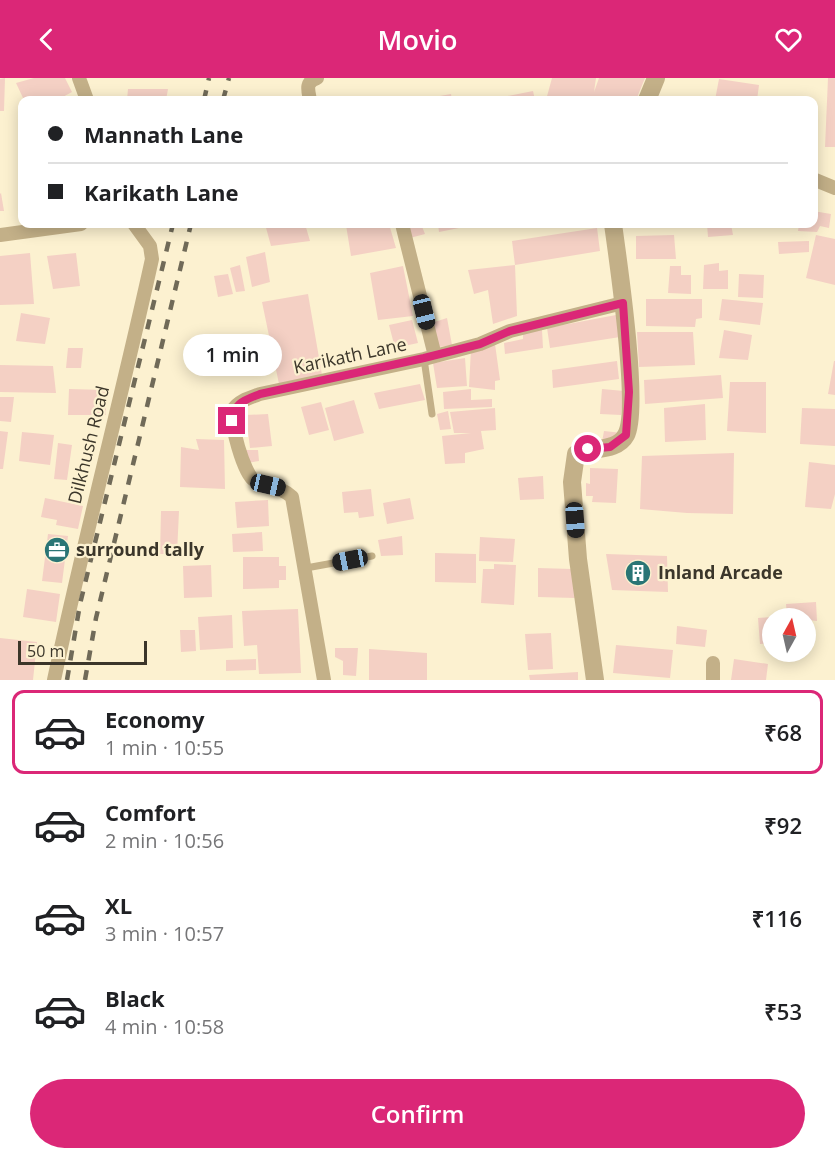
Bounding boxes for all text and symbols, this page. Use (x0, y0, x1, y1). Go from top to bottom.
text: Movio (378, 21, 457, 58)
icon: back (30, 23, 63, 56)
icon: heart (772, 23, 805, 56)
text: Mannath Lane (84, 119, 243, 149)
text: Karikath Lane (84, 177, 238, 207)
car (411, 292, 437, 332)
street label: Karikath Lane (291, 331, 409, 379)
callout: 1 min (182, 334, 282, 376)
text: 1 min (206, 341, 260, 368)
street label: Dilkhush Road (62, 383, 114, 506)
route end (218, 407, 245, 434)
route start (574, 435, 601, 462)
car (248, 472, 288, 498)
car (565, 501, 585, 539)
office icon: surround tally (42, 535, 72, 565)
place label: surround tally (76, 537, 205, 561)
car (331, 548, 369, 572)
building icon: Inland Arcade (623, 558, 653, 588)
place label: Inland Arcade (658, 560, 783, 584)
north arrow (762, 608, 816, 662)
map controls (762, 608, 816, 662)
scale bar (18, 638, 147, 666)
text: 50 m (27, 640, 64, 662)
text: Economy (105, 704, 204, 734)
icon: car (33, 705, 87, 759)
text: ₹68 (764, 717, 802, 747)
text: 1 min · 10:55 (105, 734, 224, 761)
text: Comfort (105, 797, 196, 827)
icon: car (33, 798, 87, 852)
text: ₹92 (764, 810, 802, 840)
text: 2 min · 10:56 (105, 827, 224, 854)
text: XL (105, 890, 132, 920)
icon: car (33, 891, 87, 945)
text: ₹116 (752, 903, 802, 933)
text: 3 min · 10:57 (105, 920, 224, 947)
text: Black (105, 983, 165, 1013)
icon: car (33, 984, 87, 1038)
text: ₹53 (764, 996, 802, 1026)
text: 4 min · 10:58 (105, 1013, 224, 1040)
button: Confirm (30, 1079, 805, 1148)

